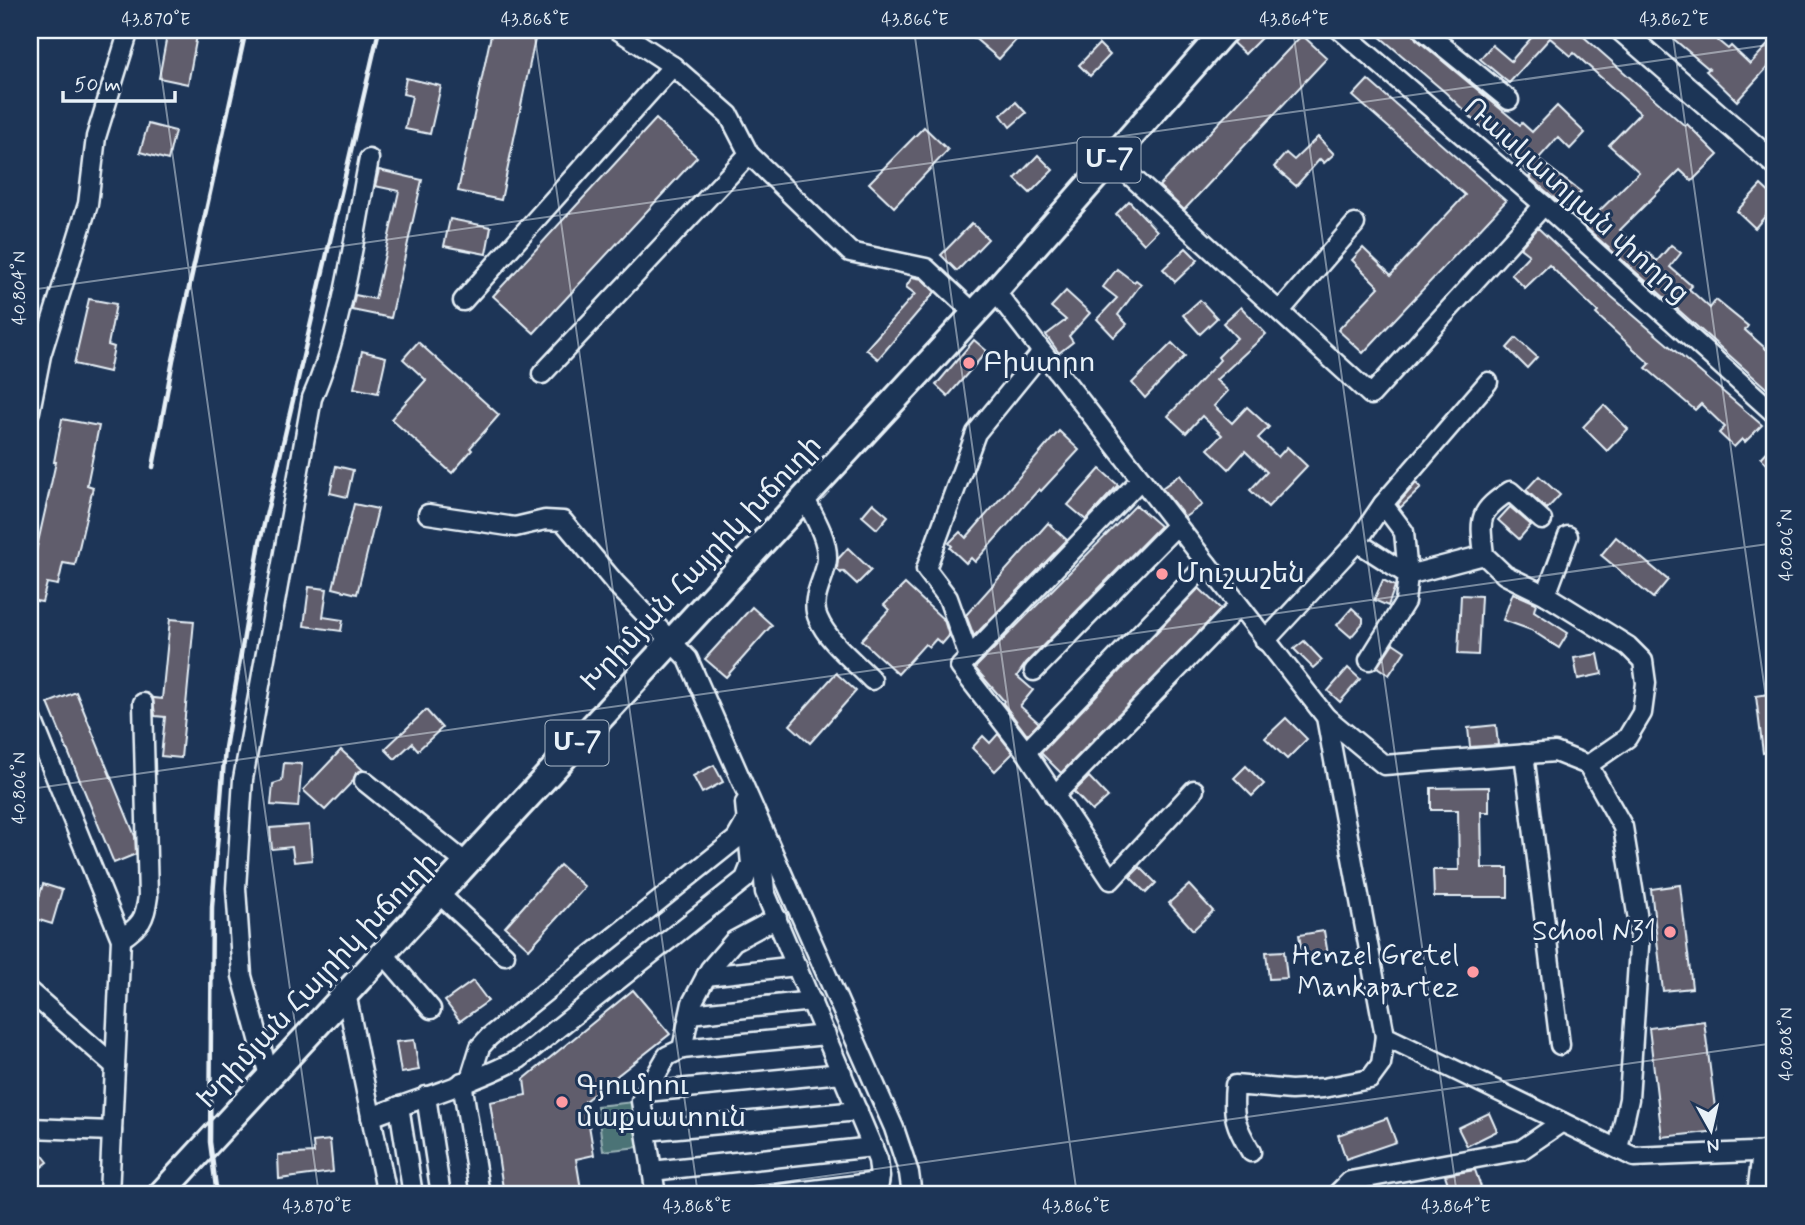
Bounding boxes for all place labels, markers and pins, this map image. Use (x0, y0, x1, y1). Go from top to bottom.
place label: Բիստրո (983, 345, 1095, 382)
marker: Բիստրո (961, 355, 977, 371)
place label: Մուշաշեն (1176, 556, 1305, 593)
marker: Մուշաշեն (1154, 566, 1170, 582)
place label: School N31 (1532, 914, 1656, 951)
marker: School N31 (1662, 924, 1678, 940)
place label: Henzel Gretel Mankapartez (1292, 938, 1459, 1007)
marker: Henzel Gretel Mankapartez (1465, 964, 1481, 980)
place label: Գյումրու մաքսատուն (576, 1068, 746, 1137)
marker: Գյումրու մաքսատուն (554, 1094, 570, 1110)

